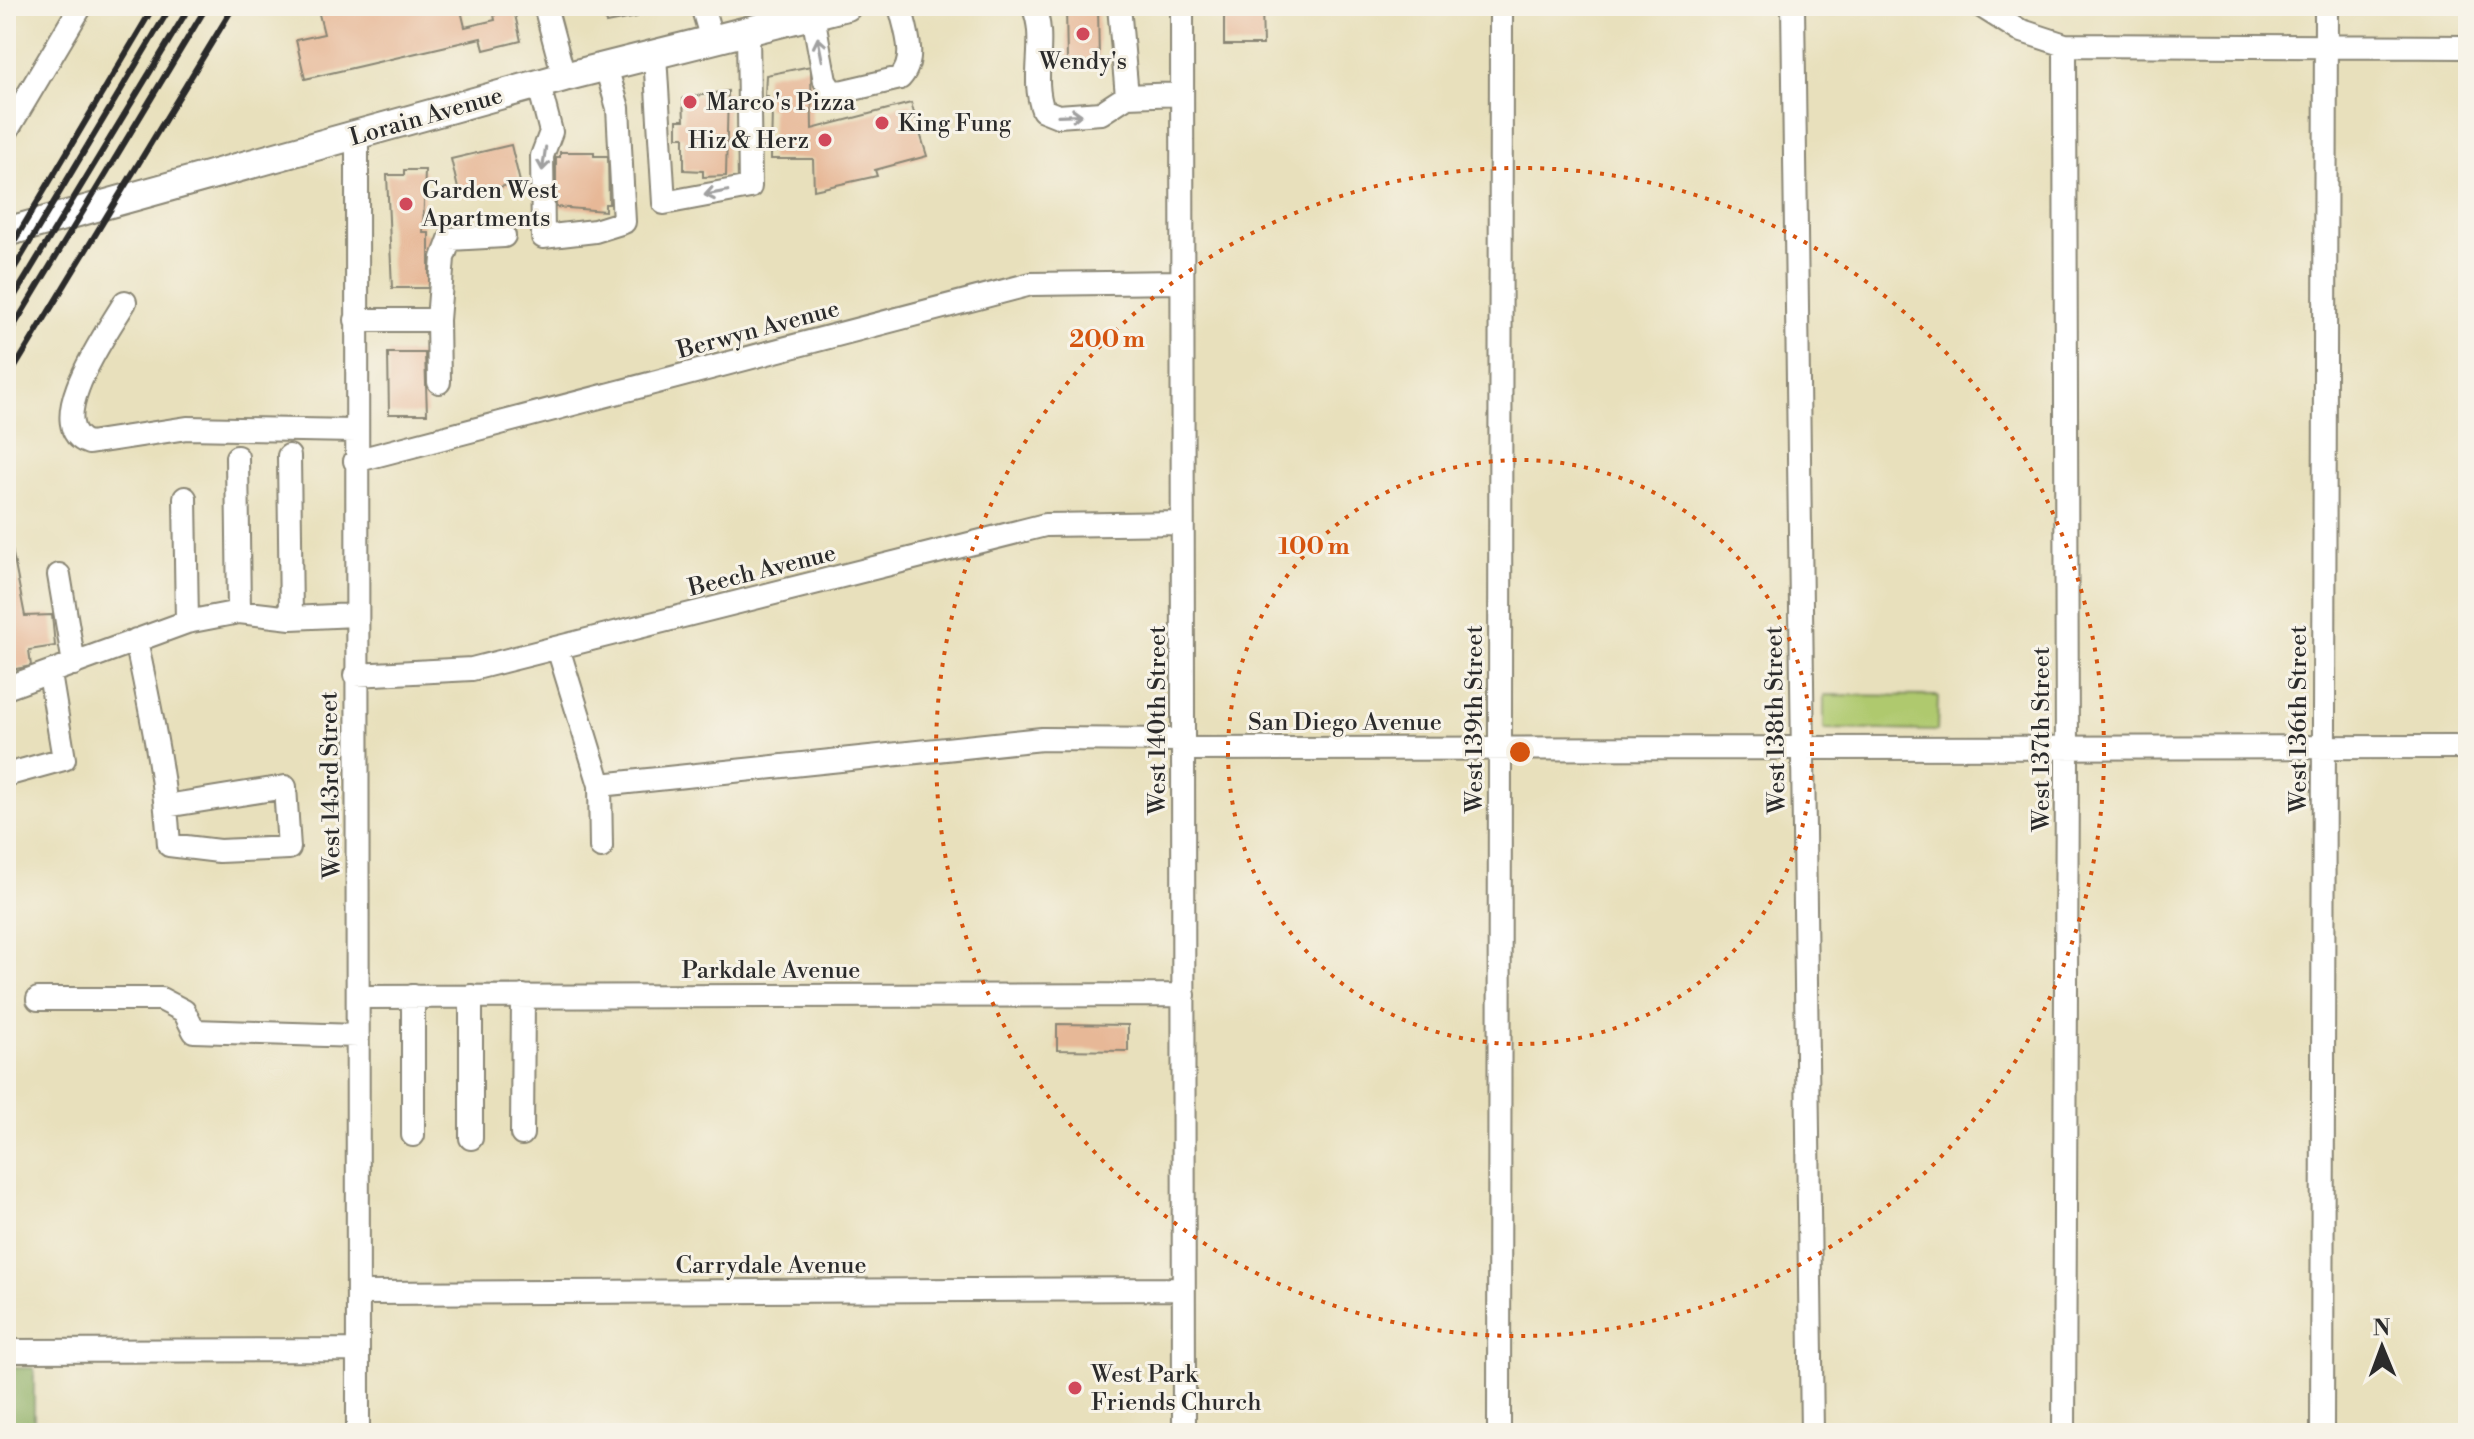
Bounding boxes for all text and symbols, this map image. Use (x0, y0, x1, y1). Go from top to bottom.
marker: Wendy's (1074, 25, 1092, 43)
one-way arrow (812, 37, 827, 62)
place label: Wendy's (1038, 47, 1127, 77)
street label: Lorain Avenue (346, 81, 506, 153)
place label: Marco's Pizza (706, 88, 856, 118)
marker: Marco's Pizza (681, 93, 699, 111)
one-way arrow (1056, 107, 1083, 122)
place label: King Fung (898, 109, 1012, 139)
marker: King Fung (873, 114, 891, 132)
place label: Hiz & Herz (688, 126, 809, 156)
marker: Hiz & Herz (816, 131, 834, 149)
one-way arrow (536, 146, 551, 172)
place label: Garden West Apartments (421, 176, 559, 234)
one-way arrow (704, 186, 729, 201)
marker: Garden West Apartments (397, 195, 415, 213)
street label: Berwyn Avenue (673, 294, 843, 366)
text: 200 m (1069, 325, 1145, 355)
text: 100 m (1278, 532, 1350, 562)
street label: Beech Avenue (684, 538, 839, 604)
street label: West 140th Street (1143, 625, 1173, 816)
street label: West 139th Street (1460, 625, 1490, 814)
street label: West 138th Street (1759, 625, 1793, 815)
street label: West 136th Street (2284, 625, 2314, 814)
street label: West 137th Street (2027, 646, 2057, 832)
street label: West 143rd Street (314, 691, 348, 880)
street label: San Diego Avenue (1248, 708, 1442, 738)
centre of rings (1506, 738, 1534, 766)
street label: Parkdale Avenue (682, 956, 860, 986)
street label: Carrydale Avenue (675, 1251, 867, 1281)
north arrow (2342, 1307, 2422, 1387)
text: N (2373, 1315, 2391, 1342)
place label: West Park Friends Church (1090, 1360, 1262, 1418)
marker: West Park Friends Church (1066, 1379, 1084, 1397)

